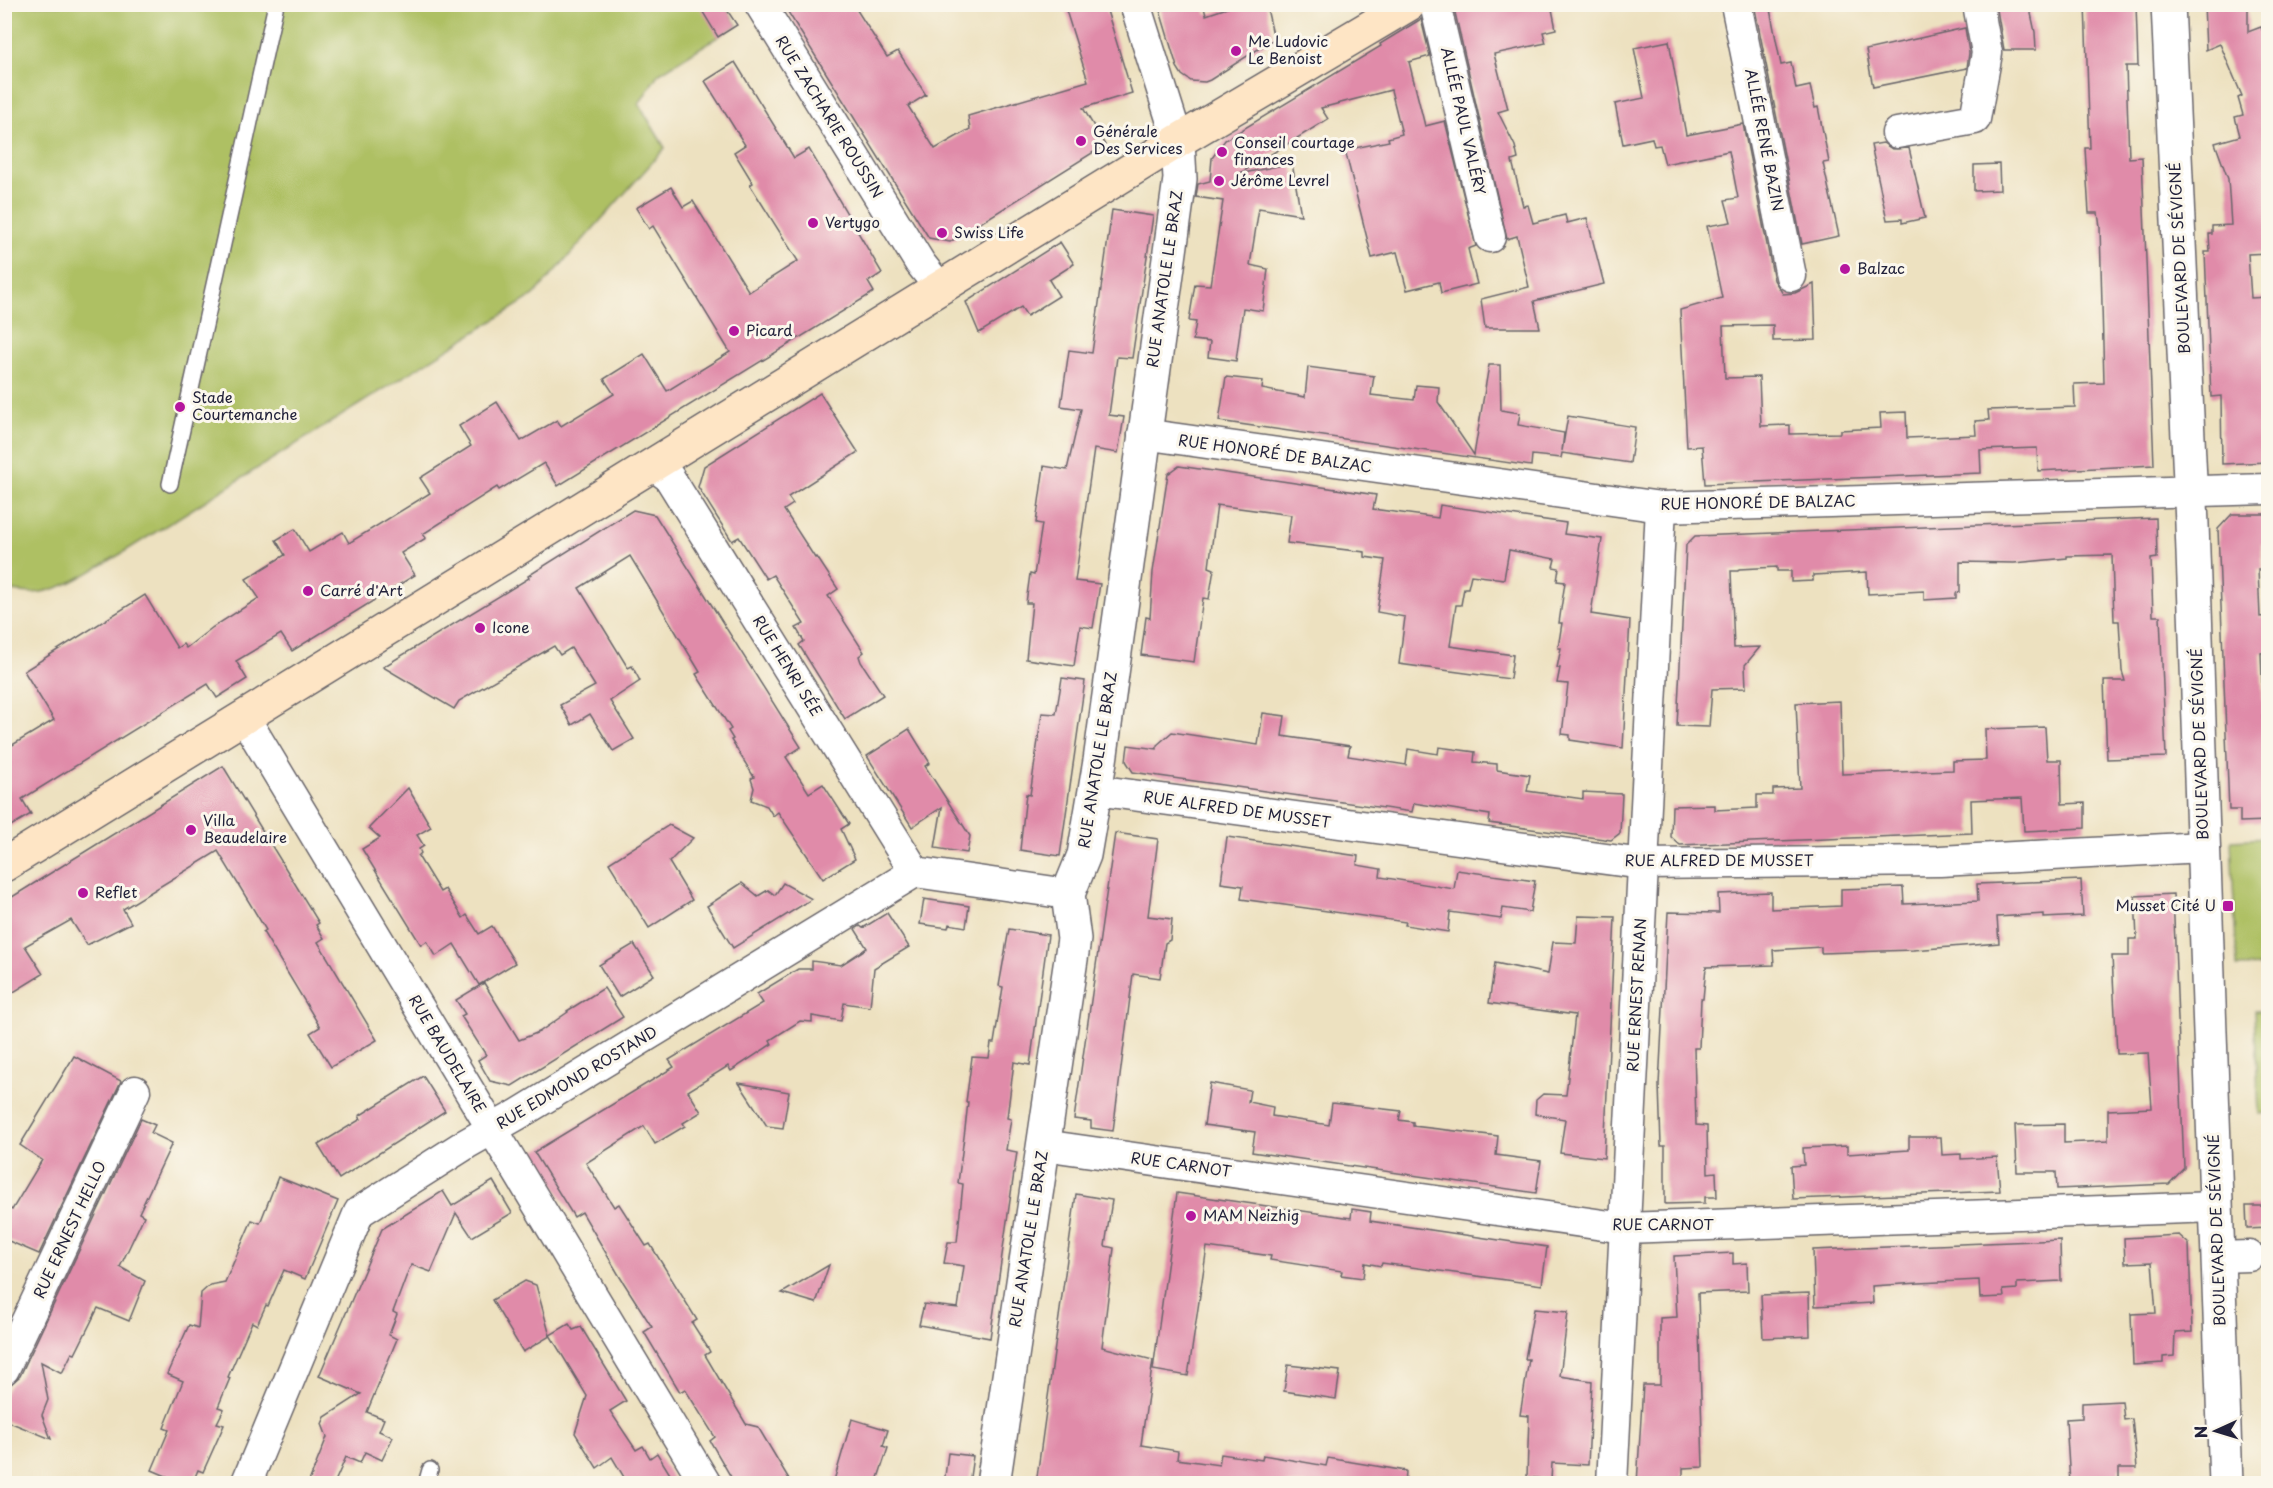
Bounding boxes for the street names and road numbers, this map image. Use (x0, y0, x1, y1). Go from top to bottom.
street label: RUE ZACHARIE ROUSSIN (771, 30, 890, 202)
street label: ALLÉE PAUL VALÉRY (1436, 44, 1493, 197)
street label: ALLÉE RENÉ BAZIN (1740, 66, 1791, 213)
street label: BOULEVARD DE SÉVIGNÉ (2162, 161, 2195, 355)
street label: RUE ANATOLE LE BRAZ (1140, 189, 1187, 369)
street label: RUE HONORÉ DE BALZAC (1177, 428, 1374, 477)
street label: RUE HONORÉ DE BALZAC (1660, 488, 1856, 515)
street label: RUE HENRI SÉE (748, 610, 829, 720)
street label: BOULEVARD DE SÉVIGNÉ (2184, 648, 2213, 841)
street label: RUE ANATOLE LE BRAZ (1071, 670, 1122, 850)
street label: RUE ALFRED DE MUSSET (1142, 784, 1333, 833)
street label: RUE ALFRED DE MUSSET (1625, 848, 1814, 871)
street label: RUE ERNEST RENAN (1620, 917, 1651, 1072)
street label: RUE BAUDELAIRE (404, 990, 493, 1117)
street label: RUE EDMOND ROSTAND (491, 1019, 661, 1134)
street label: BOULEVARD DE SÉVIGNÉ (2201, 1134, 2230, 1327)
street label: RUE CARNOT (1129, 1145, 1234, 1182)
street label: RUE ANATOLE LE BRAZ (1002, 1149, 1053, 1329)
street label: RUE ERNEST HELLO (27, 1157, 111, 1302)
street label: RUE CARNOT (1612, 1212, 1715, 1235)

